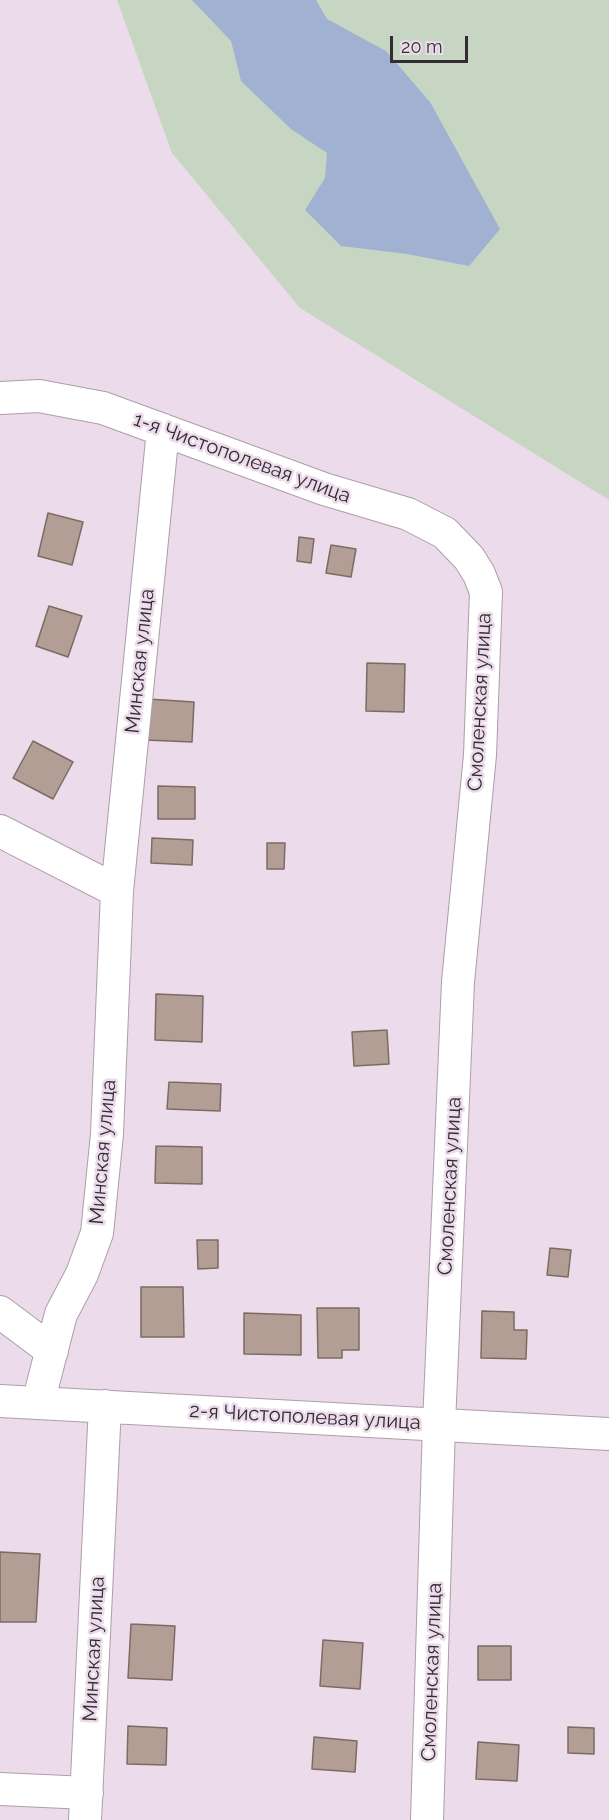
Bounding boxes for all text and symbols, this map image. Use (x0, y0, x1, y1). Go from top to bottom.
scale bar (393, 24, 471, 62)
text: 20 m (401, 36, 443, 57)
street label: 1-я Чистополевая улица (130, 407, 354, 509)
street label: Минская улица (120, 587, 160, 735)
street label: Смоленская улица (463, 612, 497, 792)
street label: Минская улица (85, 1079, 121, 1225)
street label: Смоленская улица (433, 1096, 467, 1276)
street label: 2-я Чистополевая улица (189, 1399, 421, 1435)
street label: Минская улица (78, 1576, 110, 1722)
street label: Смоленская улица (417, 1582, 447, 1762)

